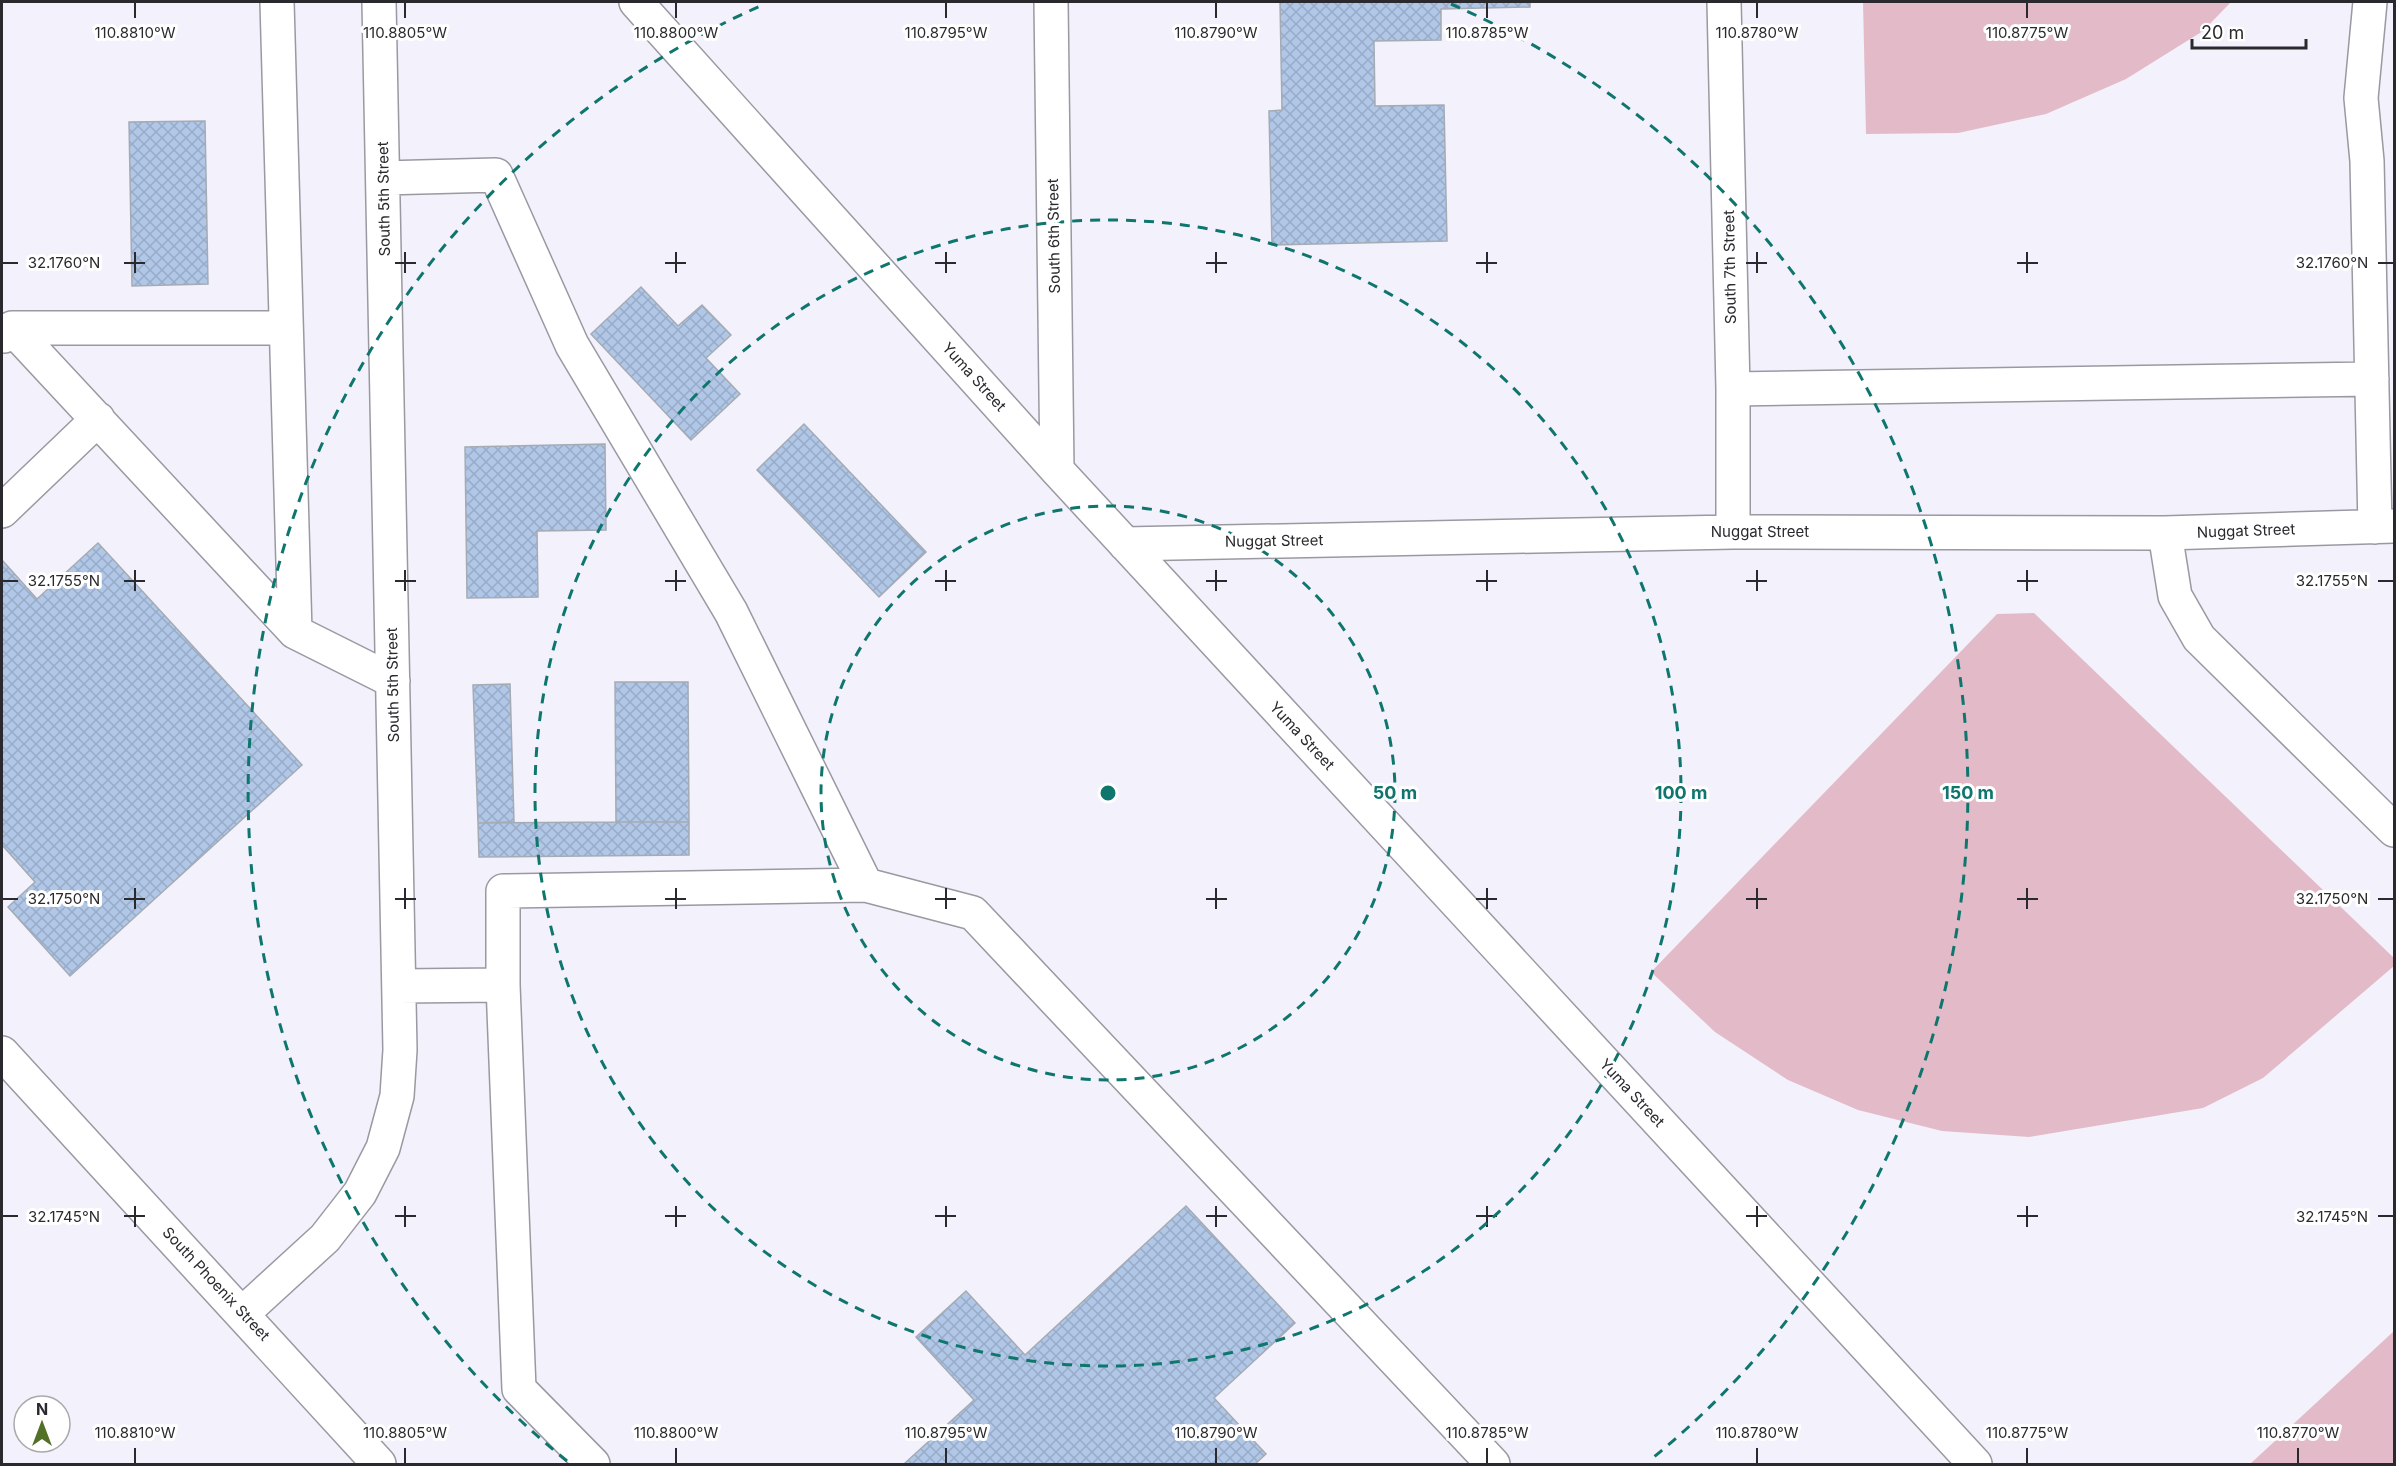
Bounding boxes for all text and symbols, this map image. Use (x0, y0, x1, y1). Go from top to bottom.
scale bar (2192, 12, 2306, 50)
text: 20 m (2201, 22, 2244, 43)
text: 110.8810°W (94, 23, 176, 42)
text: 110.8805°W (363, 23, 447, 42)
text: 110.8800°W (634, 23, 718, 42)
text: 110.8795°W (905, 23, 988, 42)
text: 110.8790°W (1174, 23, 1258, 42)
text: 110.8785°W (1446, 23, 1529, 42)
text: 110.8780°W (1715, 23, 1799, 42)
text: 110.8775°W (1986, 23, 2068, 42)
street label: South 5th Street (373, 141, 394, 257)
street label: South 6th Street (1043, 178, 1064, 294)
street label: South 7th Street (1719, 210, 1740, 324)
text: 32.1760°N (28, 253, 100, 272)
text: 32.1760°N (2296, 253, 2368, 272)
street label: Yuma Street (938, 338, 1010, 415)
street label: Nuggat Street (2196, 519, 2296, 542)
street label: Nuggat Street (1711, 522, 1809, 541)
street label: Nuggat Street (1225, 530, 1323, 551)
text: 32.1755°N (28, 571, 100, 590)
text: 32.1755°N (2296, 571, 2368, 590)
street label: South 5th Street (382, 627, 403, 743)
street label: Yuma Street (1266, 698, 1339, 774)
text: 50 m (1373, 782, 1417, 803)
text: 100 m (1655, 782, 1707, 803)
text: 150 m (1942, 782, 1994, 803)
centre of rings (1098, 783, 1118, 803)
text: 32.1750°N (28, 889, 100, 908)
text: 32.1750°N (2296, 889, 2368, 908)
street label: Yuma Street (1596, 1055, 1669, 1131)
text: 32.1745°N (28, 1207, 100, 1226)
text: 32.1745°N (2296, 1207, 2368, 1226)
street label: South Phoenix Street (159, 1223, 274, 1345)
north arrow (12, 1394, 72, 1454)
text: N (36, 1399, 48, 1419)
text: 110.8810°W (94, 1423, 176, 1442)
text: 110.8805°W (363, 1423, 447, 1442)
text: 110.8800°W (634, 1423, 718, 1442)
text: 110.8795°W (905, 1423, 988, 1442)
text: 110.8790°W (1174, 1423, 1258, 1442)
text: 110.8785°W (1446, 1423, 1529, 1442)
text: 110.8780°W (1715, 1423, 1799, 1442)
text: 110.8775°W (1986, 1423, 2068, 1442)
text: 110.8770°W (2257, 1423, 2340, 1442)

